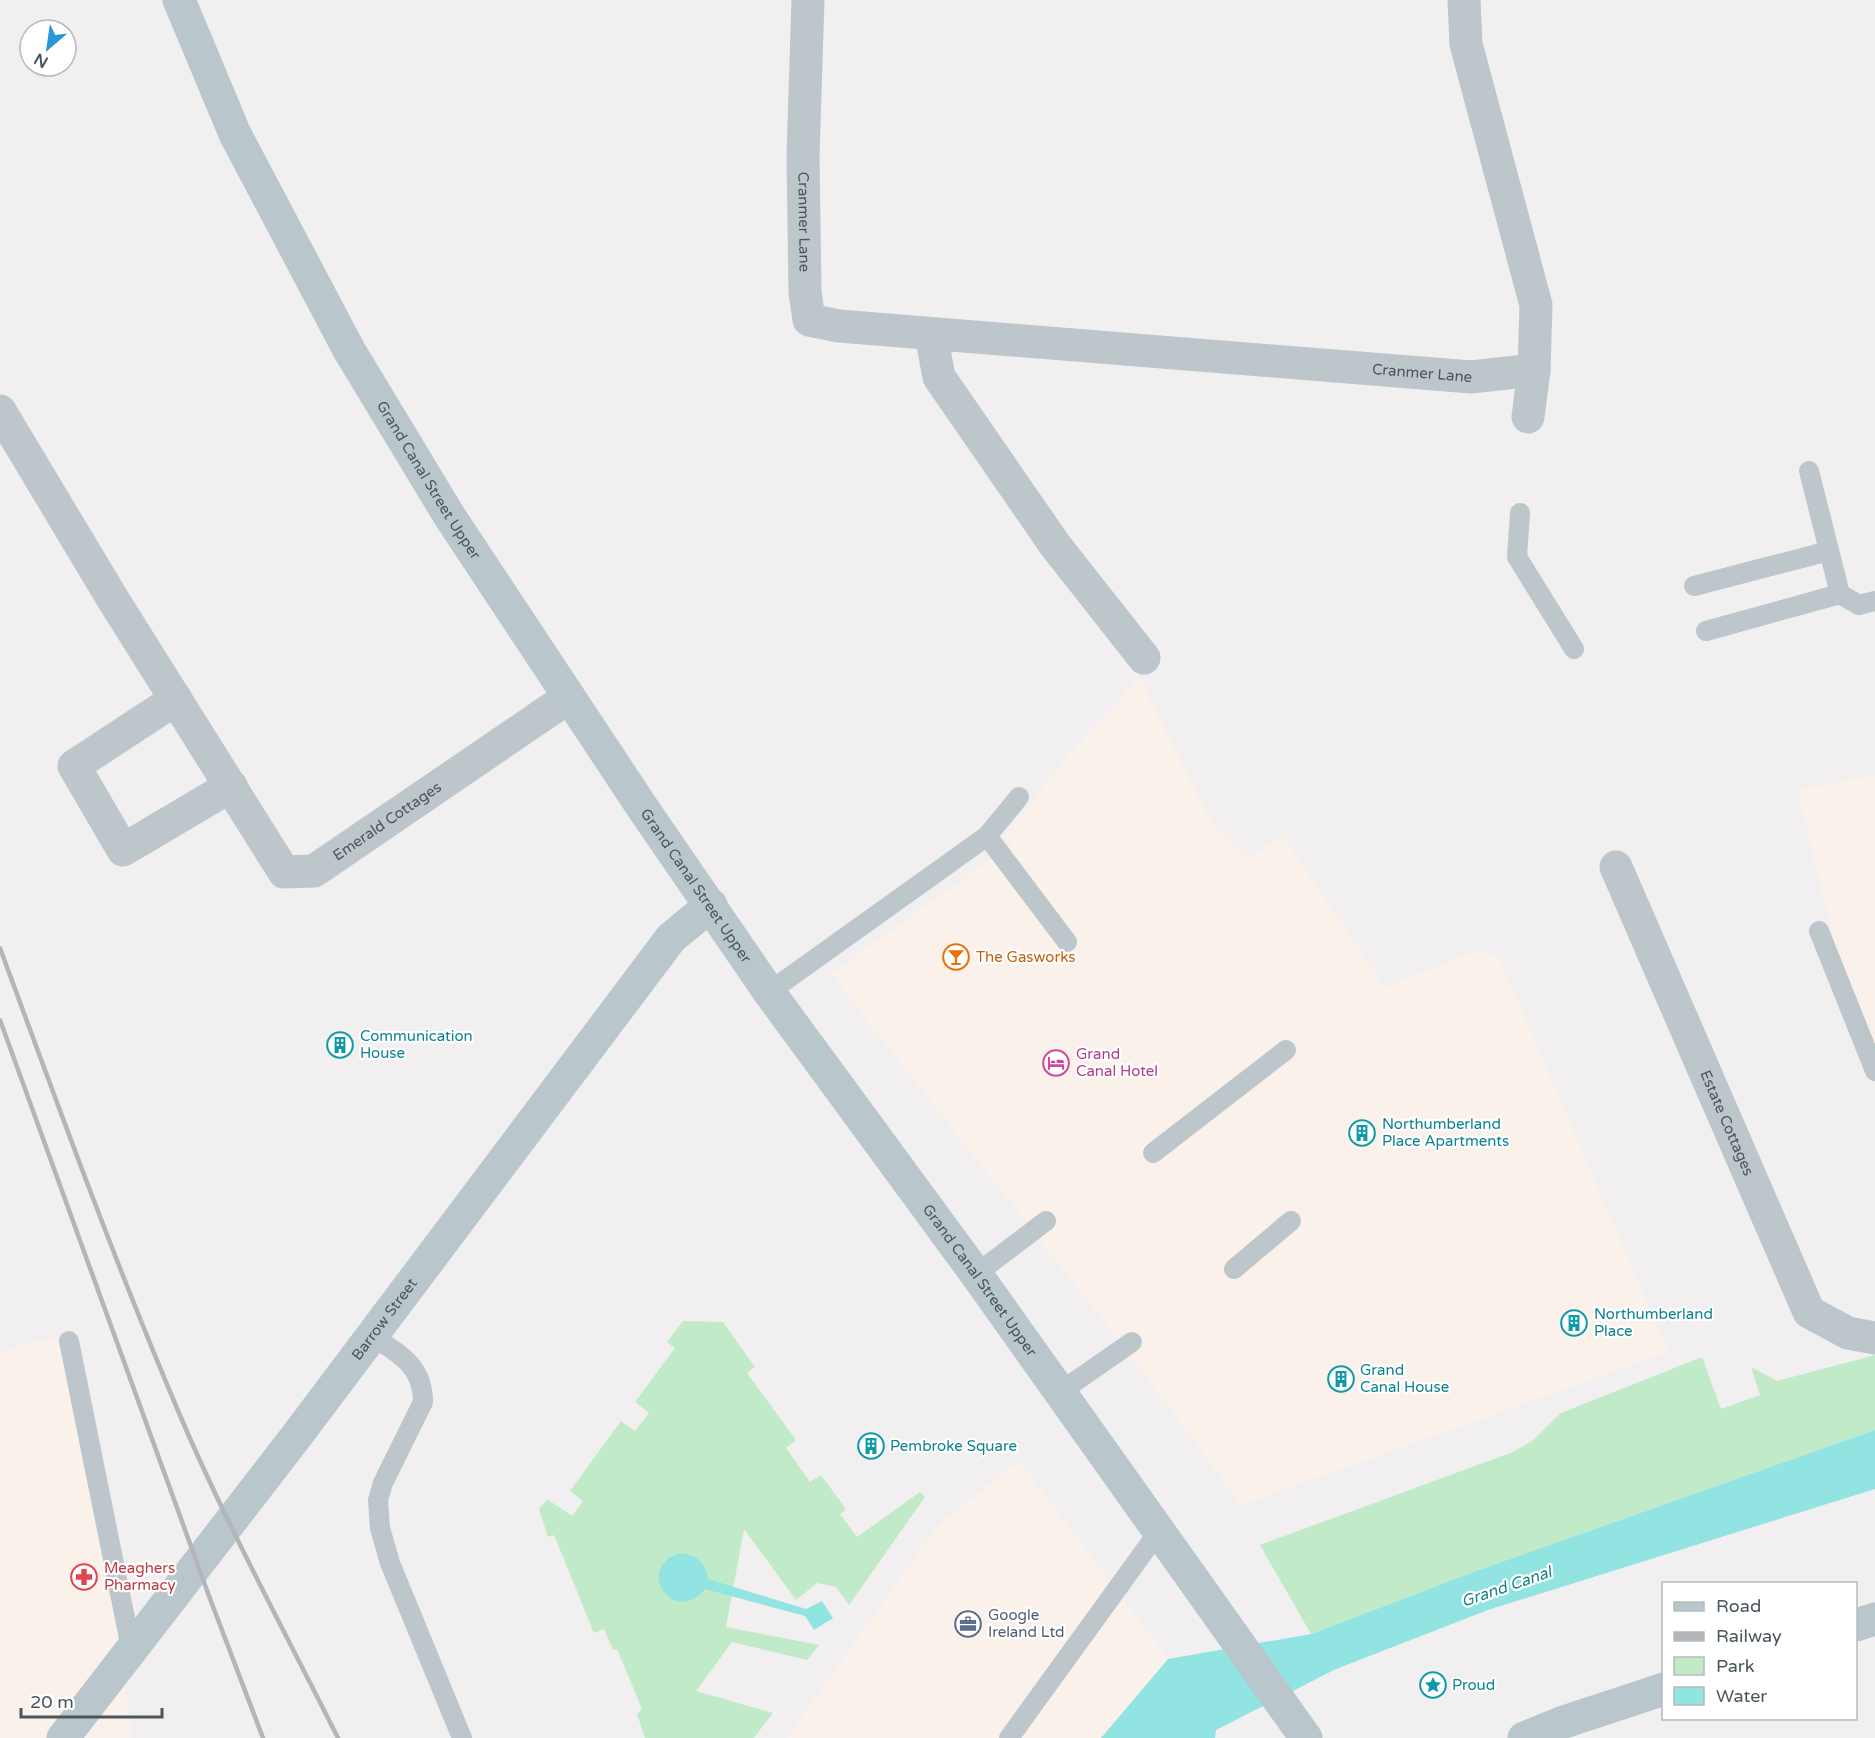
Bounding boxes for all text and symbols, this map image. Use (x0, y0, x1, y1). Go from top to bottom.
north arrow (18, 18, 78, 78)
text: N (31, 48, 52, 72)
street label: Cranmer Lane (794, 172, 814, 272)
street label: Cranmer Lane (1371, 360, 1473, 386)
street label: Grand Canal Street Upper (373, 397, 485, 563)
street label: Emerald Cottages (329, 778, 445, 864)
street label: Grand Canal Street Upper (637, 805, 756, 967)
bar icon: The Gasworks (941, 942, 971, 972)
place label: The Gasworks (976, 948, 1075, 966)
place label: Communication House (360, 1027, 473, 1062)
building icon: Communication House (325, 1030, 355, 1060)
place label: Grand Canal Hotel (1076, 1045, 1158, 1080)
hotel icon: Grand Canal Hotel (1041, 1048, 1071, 1078)
street label: Estate Cottages (1696, 1068, 1758, 1178)
place label: Northumberland Place Apartments (1382, 1115, 1509, 1150)
building icon: Northumberland Place Apartments (1347, 1118, 1377, 1148)
street label: Grand Canal Street Upper (919, 1201, 1041, 1360)
street label: Barrow Street (348, 1274, 421, 1364)
place label: Northumberland Place (1594, 1305, 1713, 1340)
building icon: Northumberland Place (1559, 1308, 1589, 1338)
place label: Grand Canal House (1360, 1361, 1449, 1396)
building icon: Grand Canal House (1326, 1364, 1356, 1394)
building icon: Pembroke Square (856, 1431, 886, 1461)
place label: Pembroke Square (890, 1437, 1017, 1455)
place label: Meaghers Pharmacy (104, 1559, 176, 1594)
pharmacy icon: Meaghers Pharmacy (69, 1562, 99, 1592)
water label: Grand Canal (1459, 1562, 1556, 1612)
legend (1662, 1582, 1857, 1720)
text: Road (1716, 1595, 1761, 1617)
place label: Google Ireland Ltd (988, 1606, 1065, 1641)
office icon: Google Ireland Ltd (953, 1609, 983, 1639)
text: Railway (1716, 1625, 1782, 1647)
text: Park (1716, 1655, 1755, 1677)
place icon: Proud (1418, 1670, 1448, 1700)
place label: Proud (1452, 1676, 1495, 1694)
scale bar (21, 1681, 162, 1719)
text: Water (1716, 1685, 1767, 1707)
text: 20 m (30, 1691, 74, 1713)

